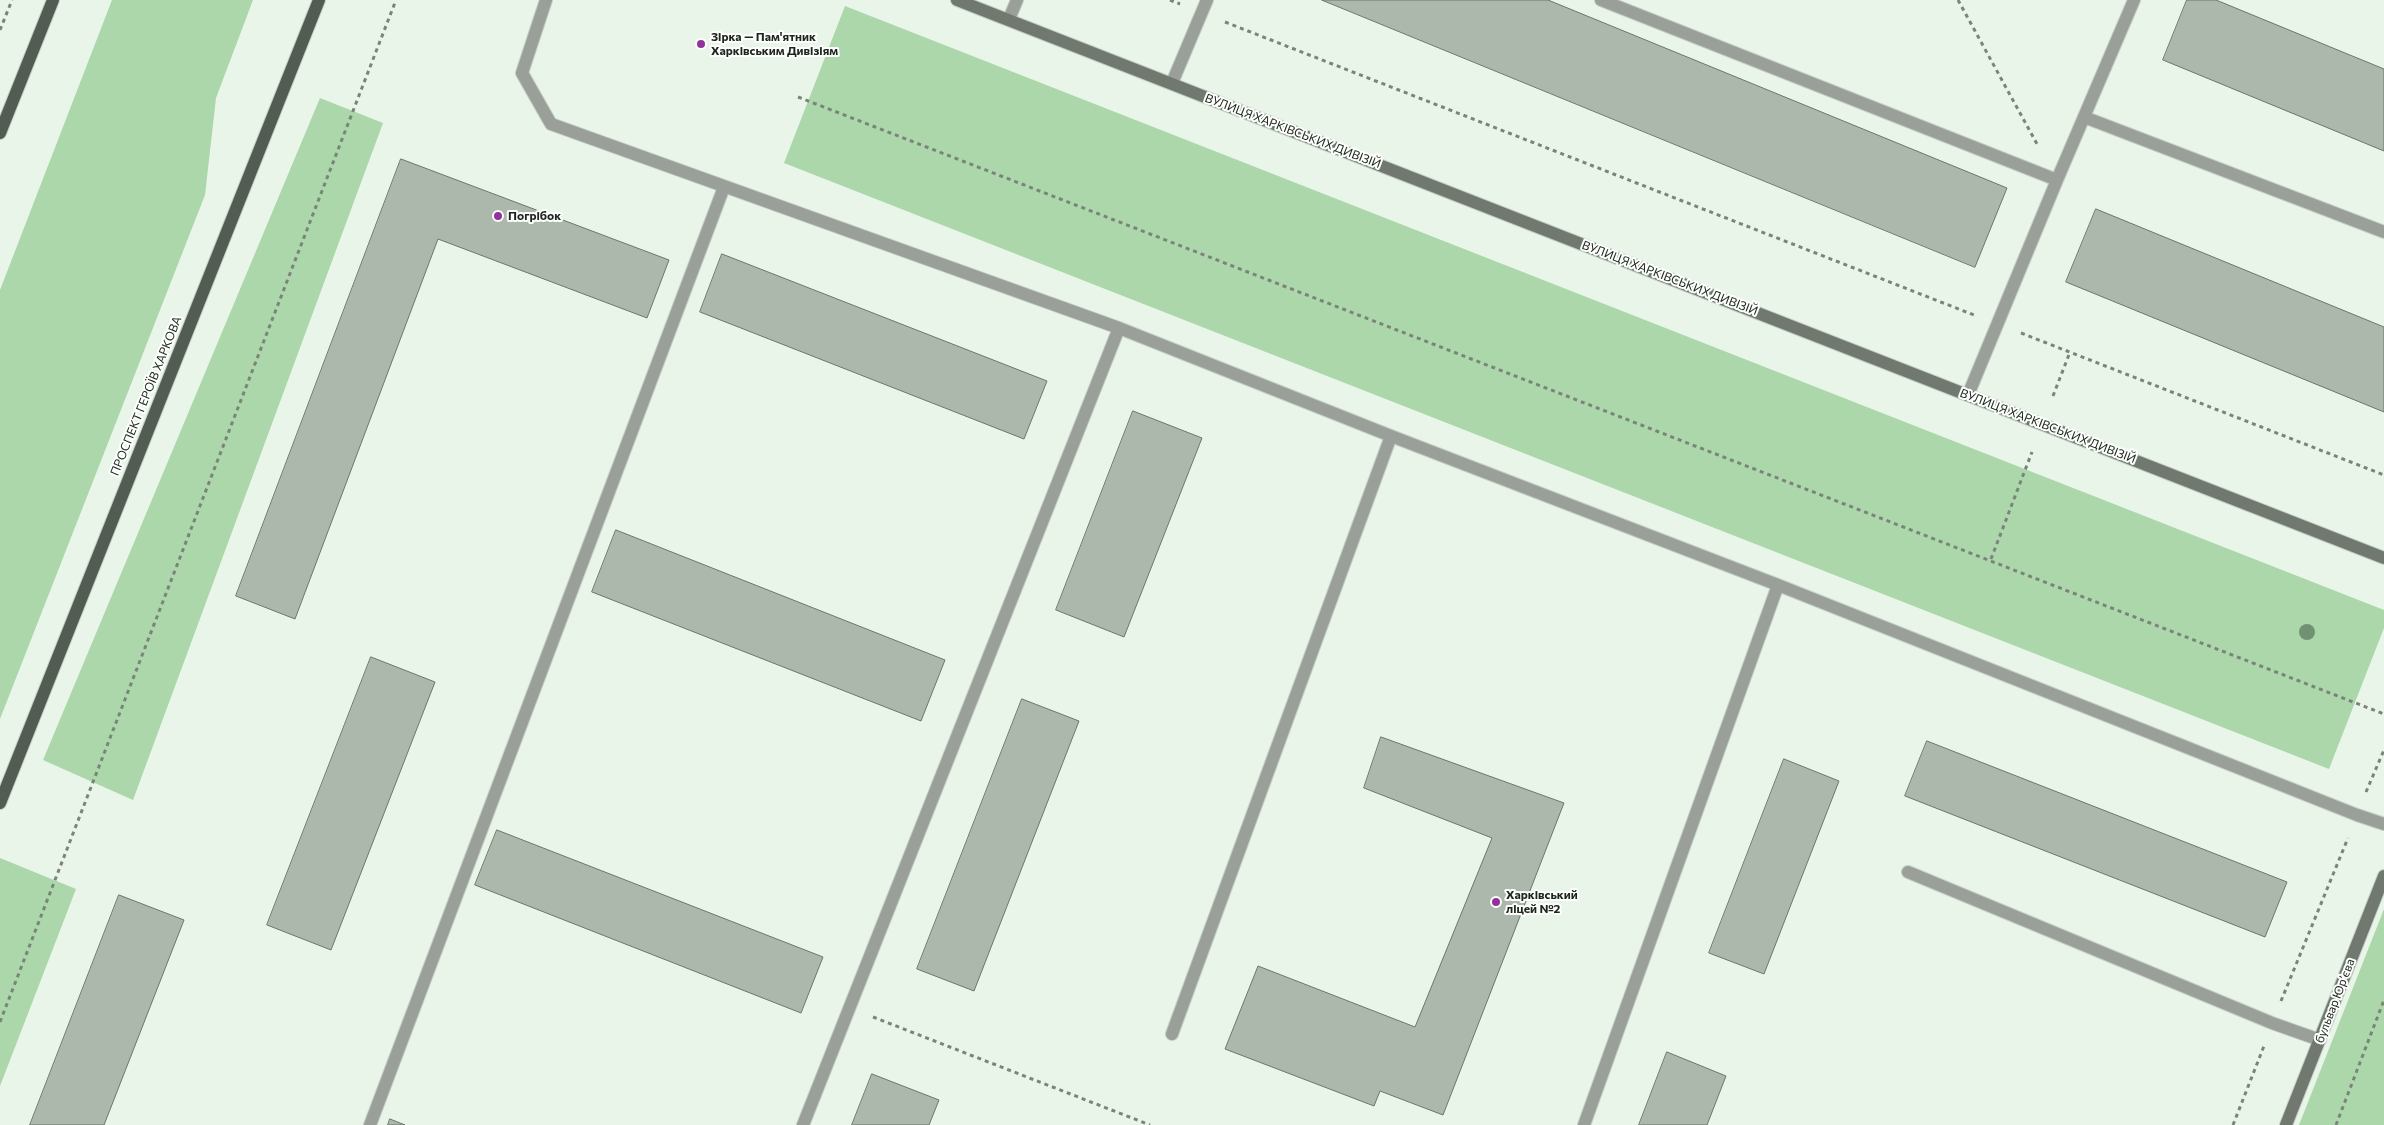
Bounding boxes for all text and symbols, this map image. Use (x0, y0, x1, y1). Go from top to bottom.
place label: Зірка — Пам'ятник Харківським Дивізіям (711, 30, 838, 58)
marker: Зірка — Пам'ятник Харківським Дивізіям (695, 38, 707, 50)
street label: ВУЛИЦЯ ХАРКІВСЬКИХ ДИВІЗІЙ (1203, 91, 1383, 171)
place label: Погрібок (508, 209, 561, 223)
marker: Погрібок (492, 210, 504, 222)
street label: ВУЛИЦЯ ХАРКІВСЬКИХ ДИВІЗІЙ (1580, 238, 1760, 318)
street label: ПРОСПЕКТ ГЕРОЇВ ХАРКОВА (107, 314, 185, 478)
street label: ВУЛИЦЯ ХАРКІВСЬКИХ ДИВІЗІЙ (1958, 386, 2138, 466)
place label: Харківський ліцей №2 (1506, 888, 1578, 916)
marker: Харківський ліцей №2 (1490, 896, 1502, 908)
street label: бульвар Юрʼєва (2312, 957, 2358, 1045)

